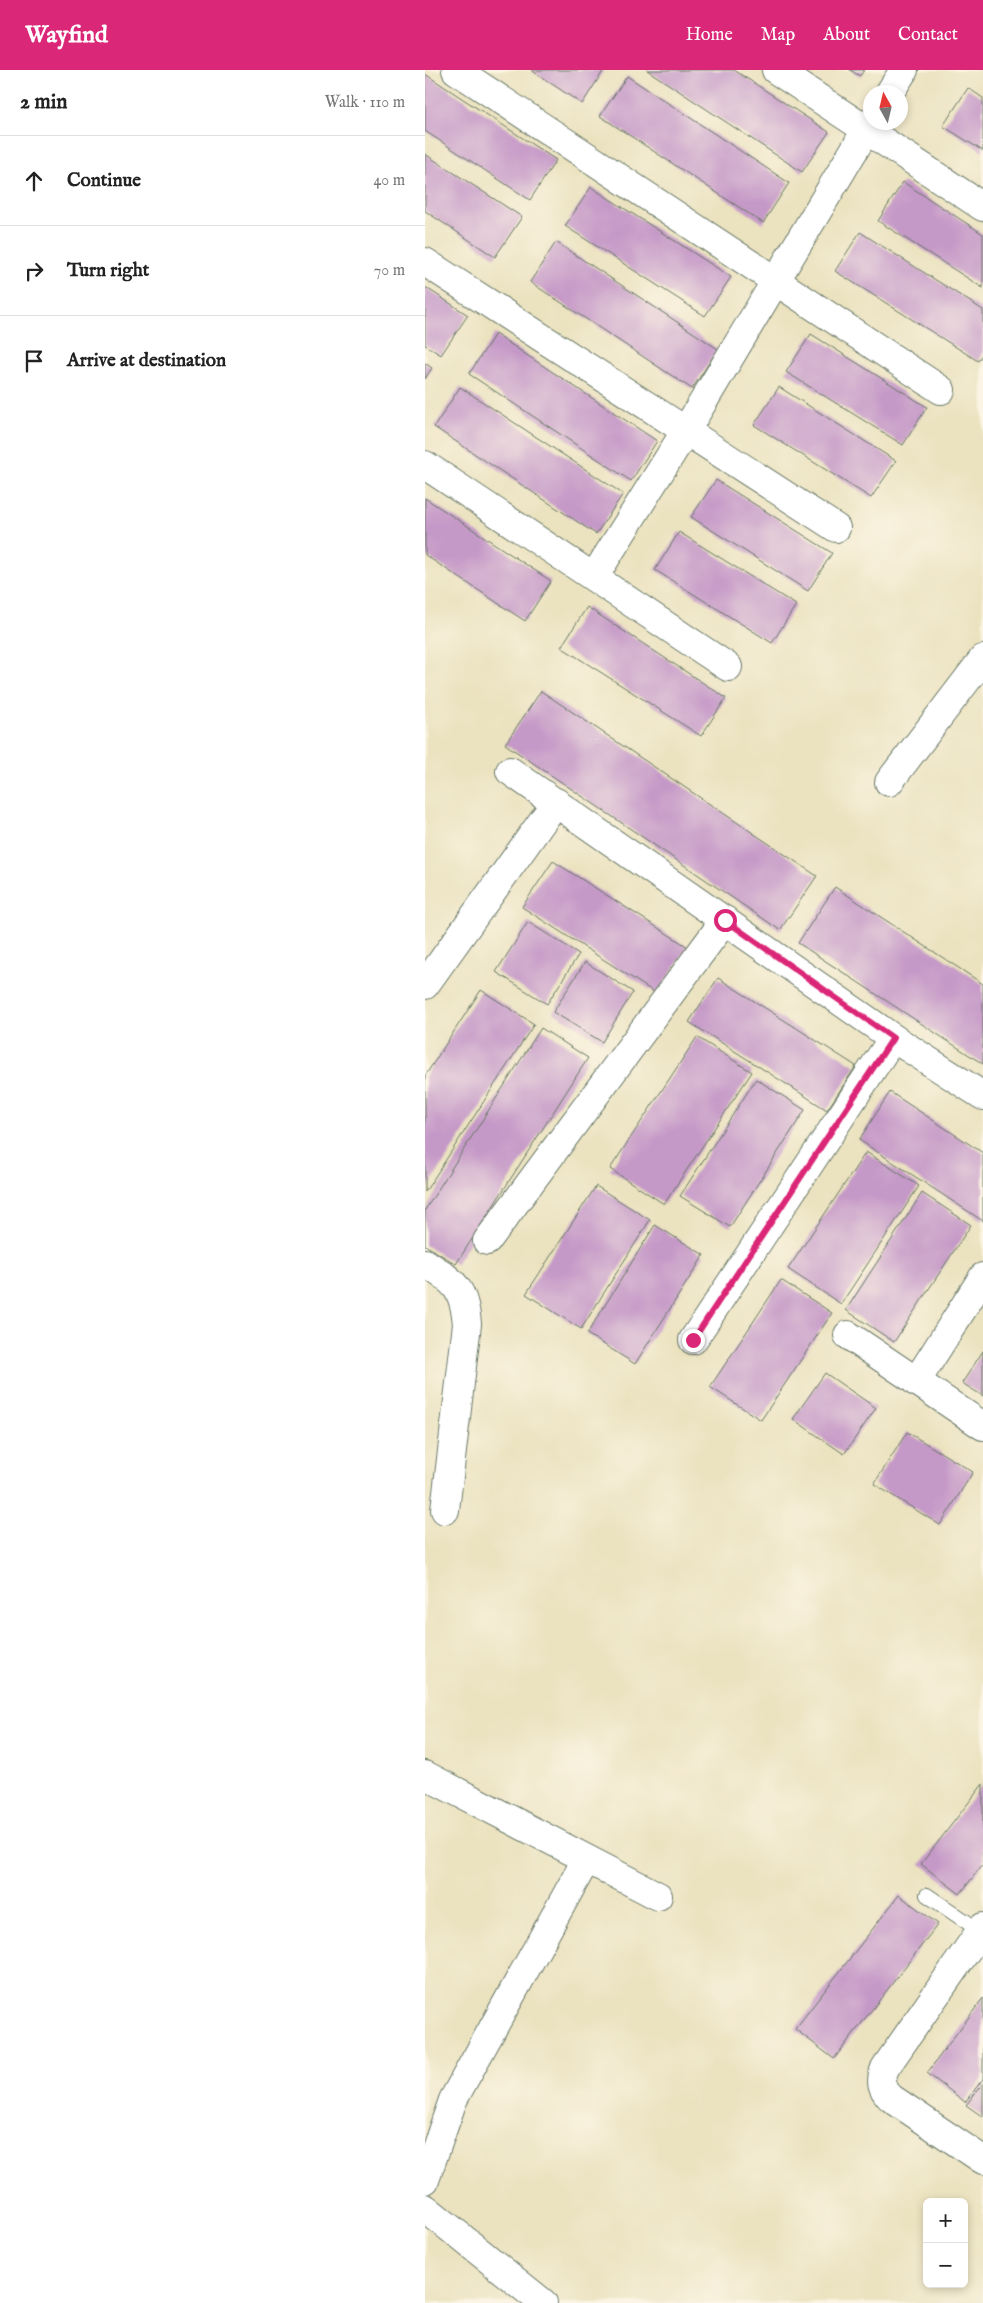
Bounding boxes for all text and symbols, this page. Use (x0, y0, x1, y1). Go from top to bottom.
text: Wayfind (25, 20, 108, 51)
text: Home (686, 24, 733, 47)
text: Map (761, 24, 795, 47)
text: About (823, 24, 870, 47)
text: Contact (898, 24, 958, 47)
north arrow (863, 85, 908, 130)
text: 2 min (20, 89, 67, 116)
text: Walk · 110 m (325, 93, 405, 113)
icon: ahead (20, 167, 48, 195)
text: Continue (67, 169, 141, 193)
text: 40 m (373, 171, 405, 191)
icon: right (20, 257, 48, 285)
text: Turn right (67, 259, 149, 283)
text: 70 m (374, 261, 405, 281)
icon: arrive (20, 347, 48, 375)
text: Arrive at destination (67, 349, 226, 373)
route start (714, 909, 737, 932)
route end (682, 1329, 705, 1352)
map controls (923, 2198, 968, 2288)
button: + (923, 2198, 968, 2243)
button: − (923, 2243, 968, 2288)

